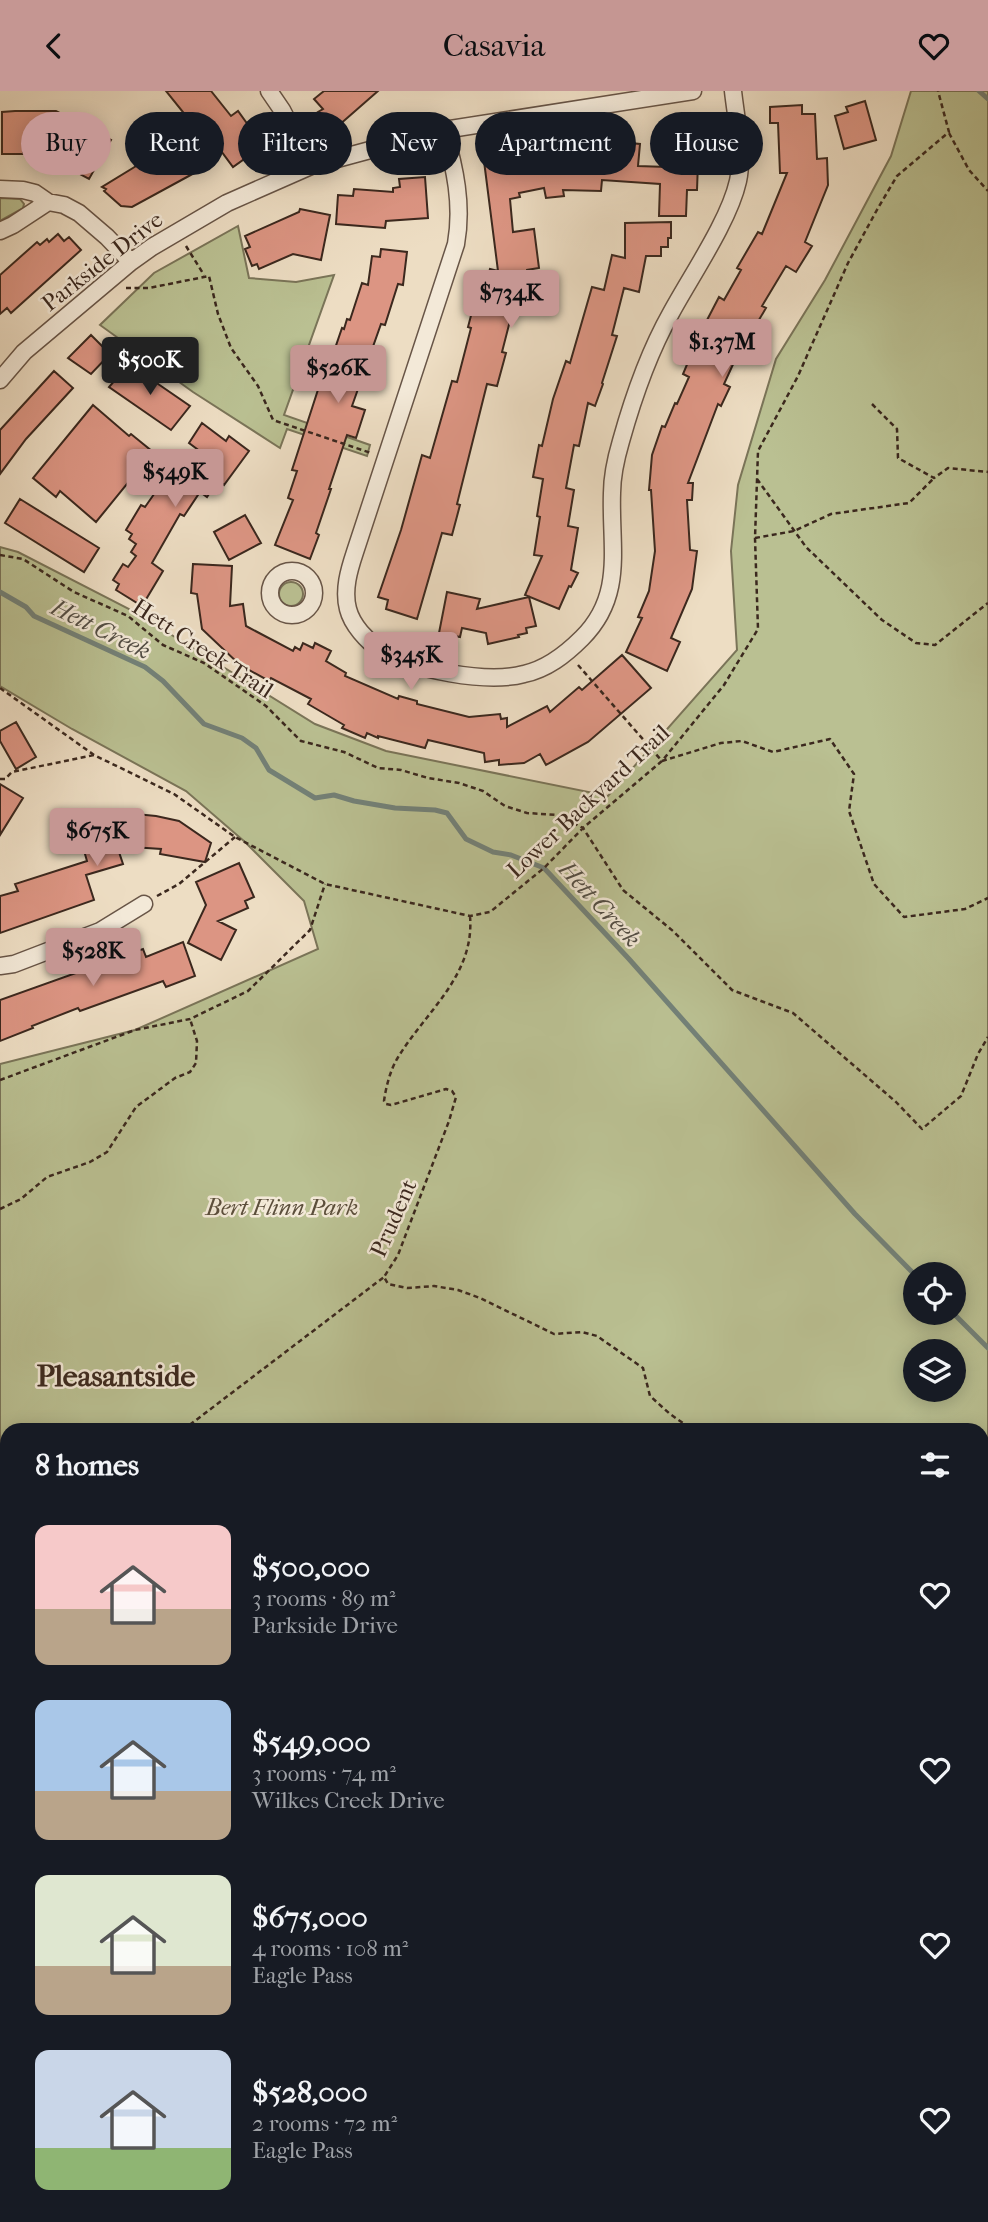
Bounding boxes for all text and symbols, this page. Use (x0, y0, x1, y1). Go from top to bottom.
icon: back (35, 27, 73, 65)
text: Casavia (443, 27, 545, 64)
icon: heart (915, 27, 953, 65)
chip: Buy (21, 112, 111, 175)
chip: Rent (125, 112, 224, 175)
chip: Filters (238, 112, 352, 175)
chip: New (366, 112, 461, 175)
chip: Apartment (475, 112, 636, 175)
chip: House (650, 112, 763, 175)
street label: Parkside Drive (37, 206, 168, 317)
pin: $734K (462, 271, 560, 330)
text: $734K (479, 279, 543, 306)
pin: $1.37M (665, 320, 779, 379)
text: $1.37M (689, 328, 755, 355)
pin: $500K (101, 337, 199, 397)
pin: $526K (289, 345, 387, 405)
text: $500K (118, 346, 182, 373)
text: $526K (306, 354, 370, 381)
pin: $549K (126, 449, 224, 509)
text: $549K (143, 458, 207, 485)
water label: Hett Creek (46, 593, 155, 665)
street label: Hett Creek Trail (127, 593, 279, 704)
pin: $345K (362, 633, 460, 692)
text: $345K (380, 641, 442, 668)
street label: Lower Backyard Trail (501, 719, 676, 884)
pin: $675K (48, 809, 146, 868)
text: $675K (66, 817, 128, 844)
water label: Hett Creek (553, 855, 647, 953)
pin: $528K (44, 929, 142, 988)
text: $528K (62, 937, 124, 964)
street label: Prudent (364, 1175, 422, 1261)
park label: Bert Flinn Park (204, 1194, 358, 1221)
map controls (903, 1262, 966, 1402)
button: locate (903, 1262, 966, 1325)
button: layers (903, 1339, 966, 1402)
district label: Pleasantside (37, 1359, 195, 1394)
icon: filters (916, 1446, 954, 1484)
text: 8 homes (35, 1448, 139, 1483)
text: $500,000 (252, 1550, 370, 1585)
icon: home (91, 1553, 175, 1637)
icon: heart (916, 1576, 954, 1614)
text: 3 rooms · 89 m² (252, 1585, 396, 1612)
text: Parkside Drive (252, 1612, 398, 1639)
text: $549,000 (252, 1725, 371, 1760)
icon: home (91, 1728, 175, 1812)
icon: heart (916, 1751, 954, 1789)
text: 3 rooms · 74 m² (252, 1760, 396, 1787)
text: Wilkes Creek Drive (252, 1787, 445, 1814)
text: $675,000 (252, 1900, 368, 1935)
icon: home (91, 1903, 175, 1987)
icon: heart (916, 1926, 954, 1964)
text: 4 rooms · 108 m² (252, 1935, 408, 1962)
text: Eagle Pass (252, 1962, 353, 1989)
text: $528,000 (252, 2075, 368, 2110)
icon: home (91, 2078, 175, 2162)
icon: heart (916, 2101, 954, 2139)
text: 2 rooms · 72 m² (252, 2110, 397, 2137)
text: Eagle Pass (252, 2137, 353, 2164)

